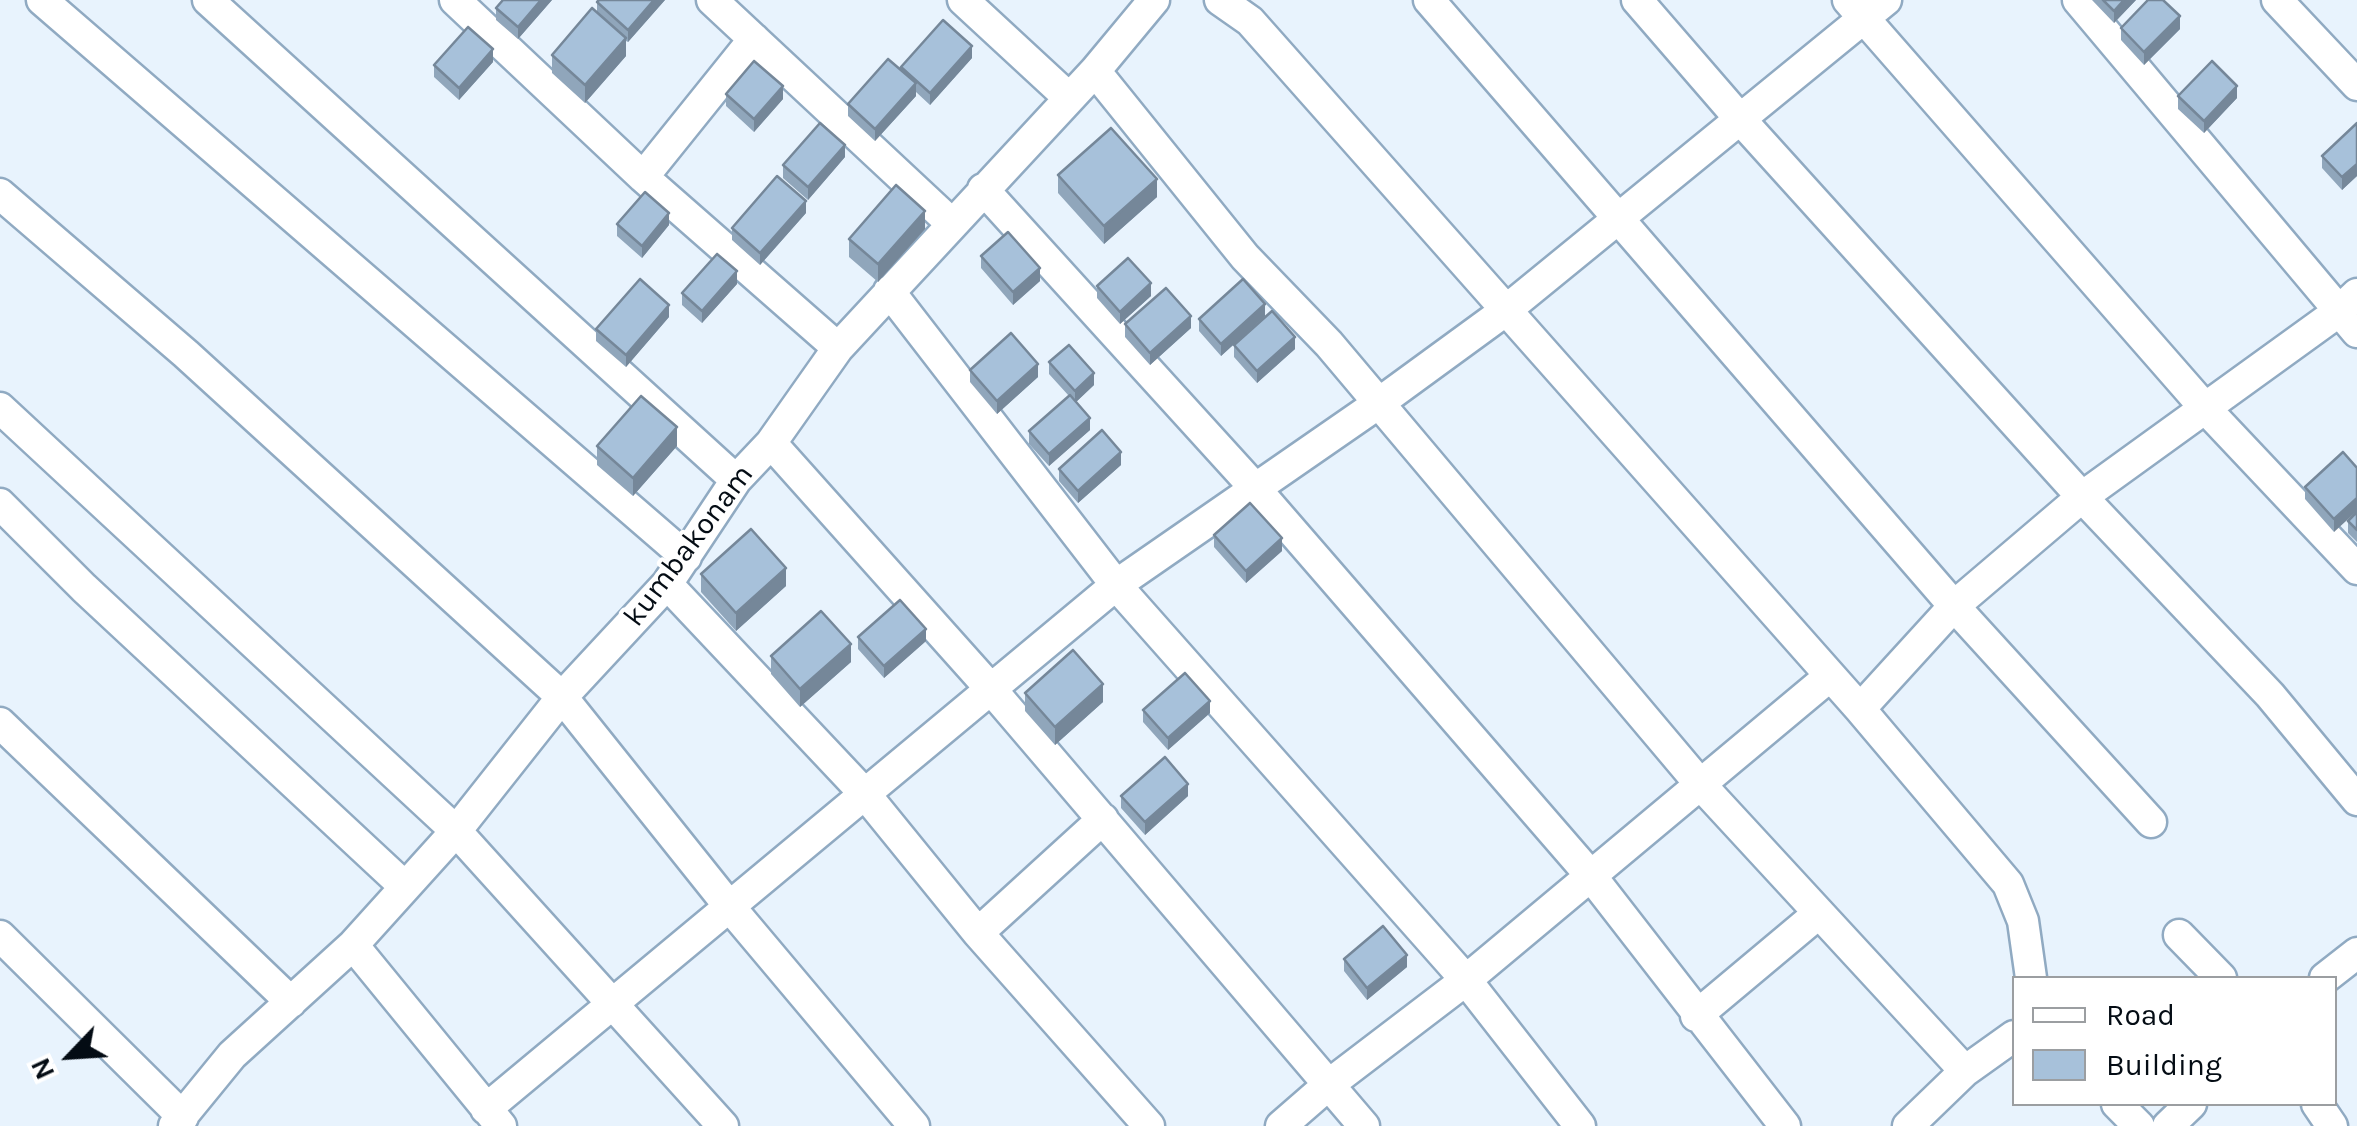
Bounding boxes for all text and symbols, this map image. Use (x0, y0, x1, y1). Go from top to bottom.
street label: kumbakonam (616, 458, 762, 634)
legend (2012, 976, 2337, 1106)
text: Road (2106, 997, 2175, 1033)
north arrow (20, 1006, 120, 1106)
text: Building (2106, 1047, 2222, 1083)
text: N (23, 1053, 62, 1085)

